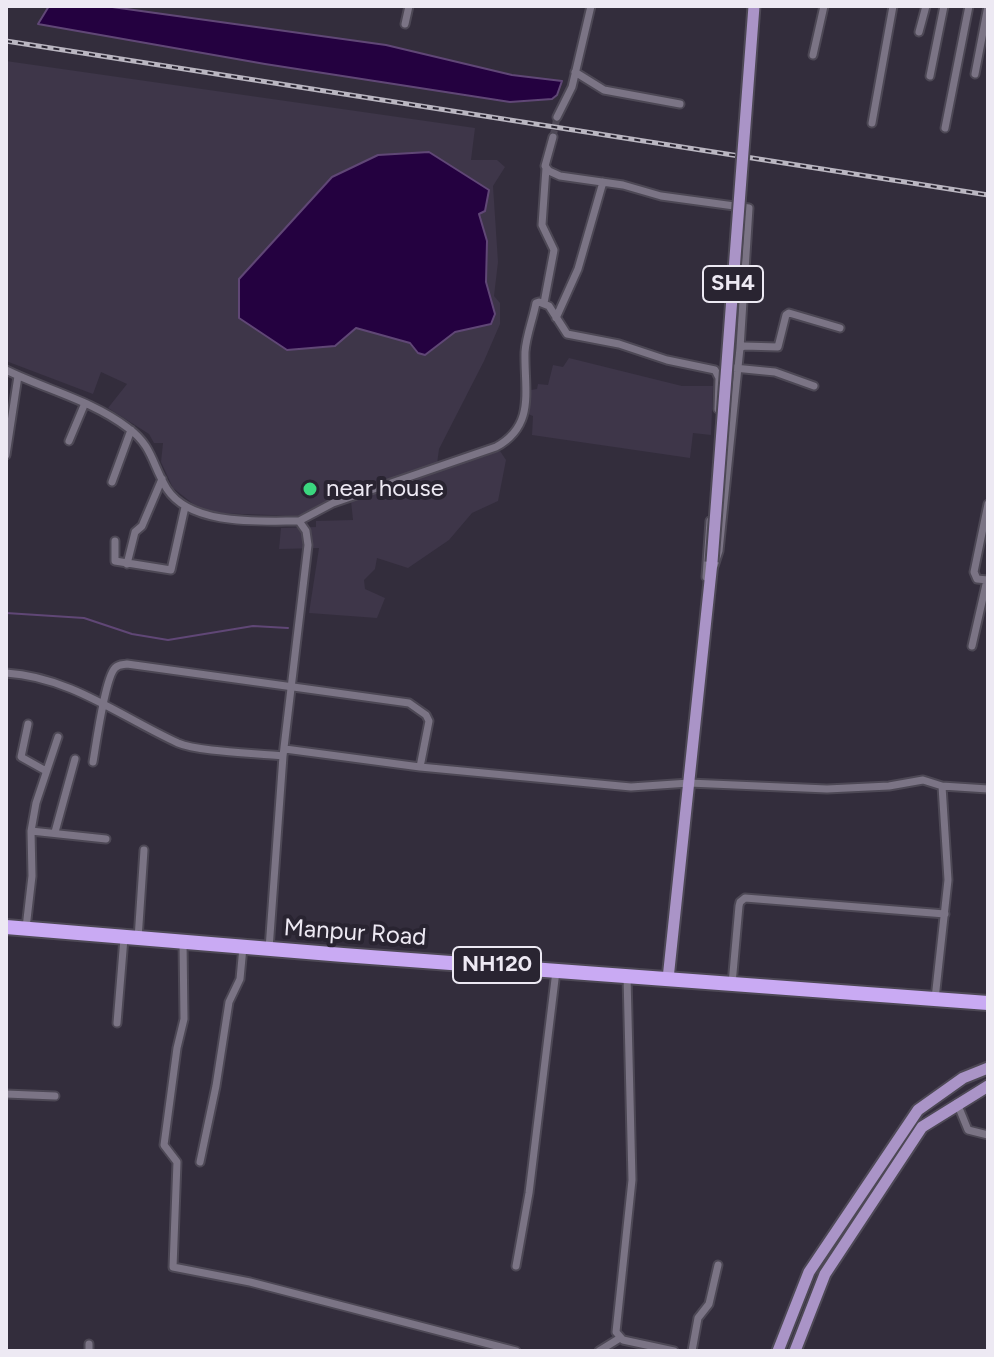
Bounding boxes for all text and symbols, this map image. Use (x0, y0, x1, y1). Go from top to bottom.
road number: SH4 (703, 266, 763, 302)
place label: near house (326, 475, 444, 503)
marker: near house (301, 480, 319, 498)
street label: Manpur Road (283, 914, 427, 952)
road number: NH120 (453, 947, 541, 983)

